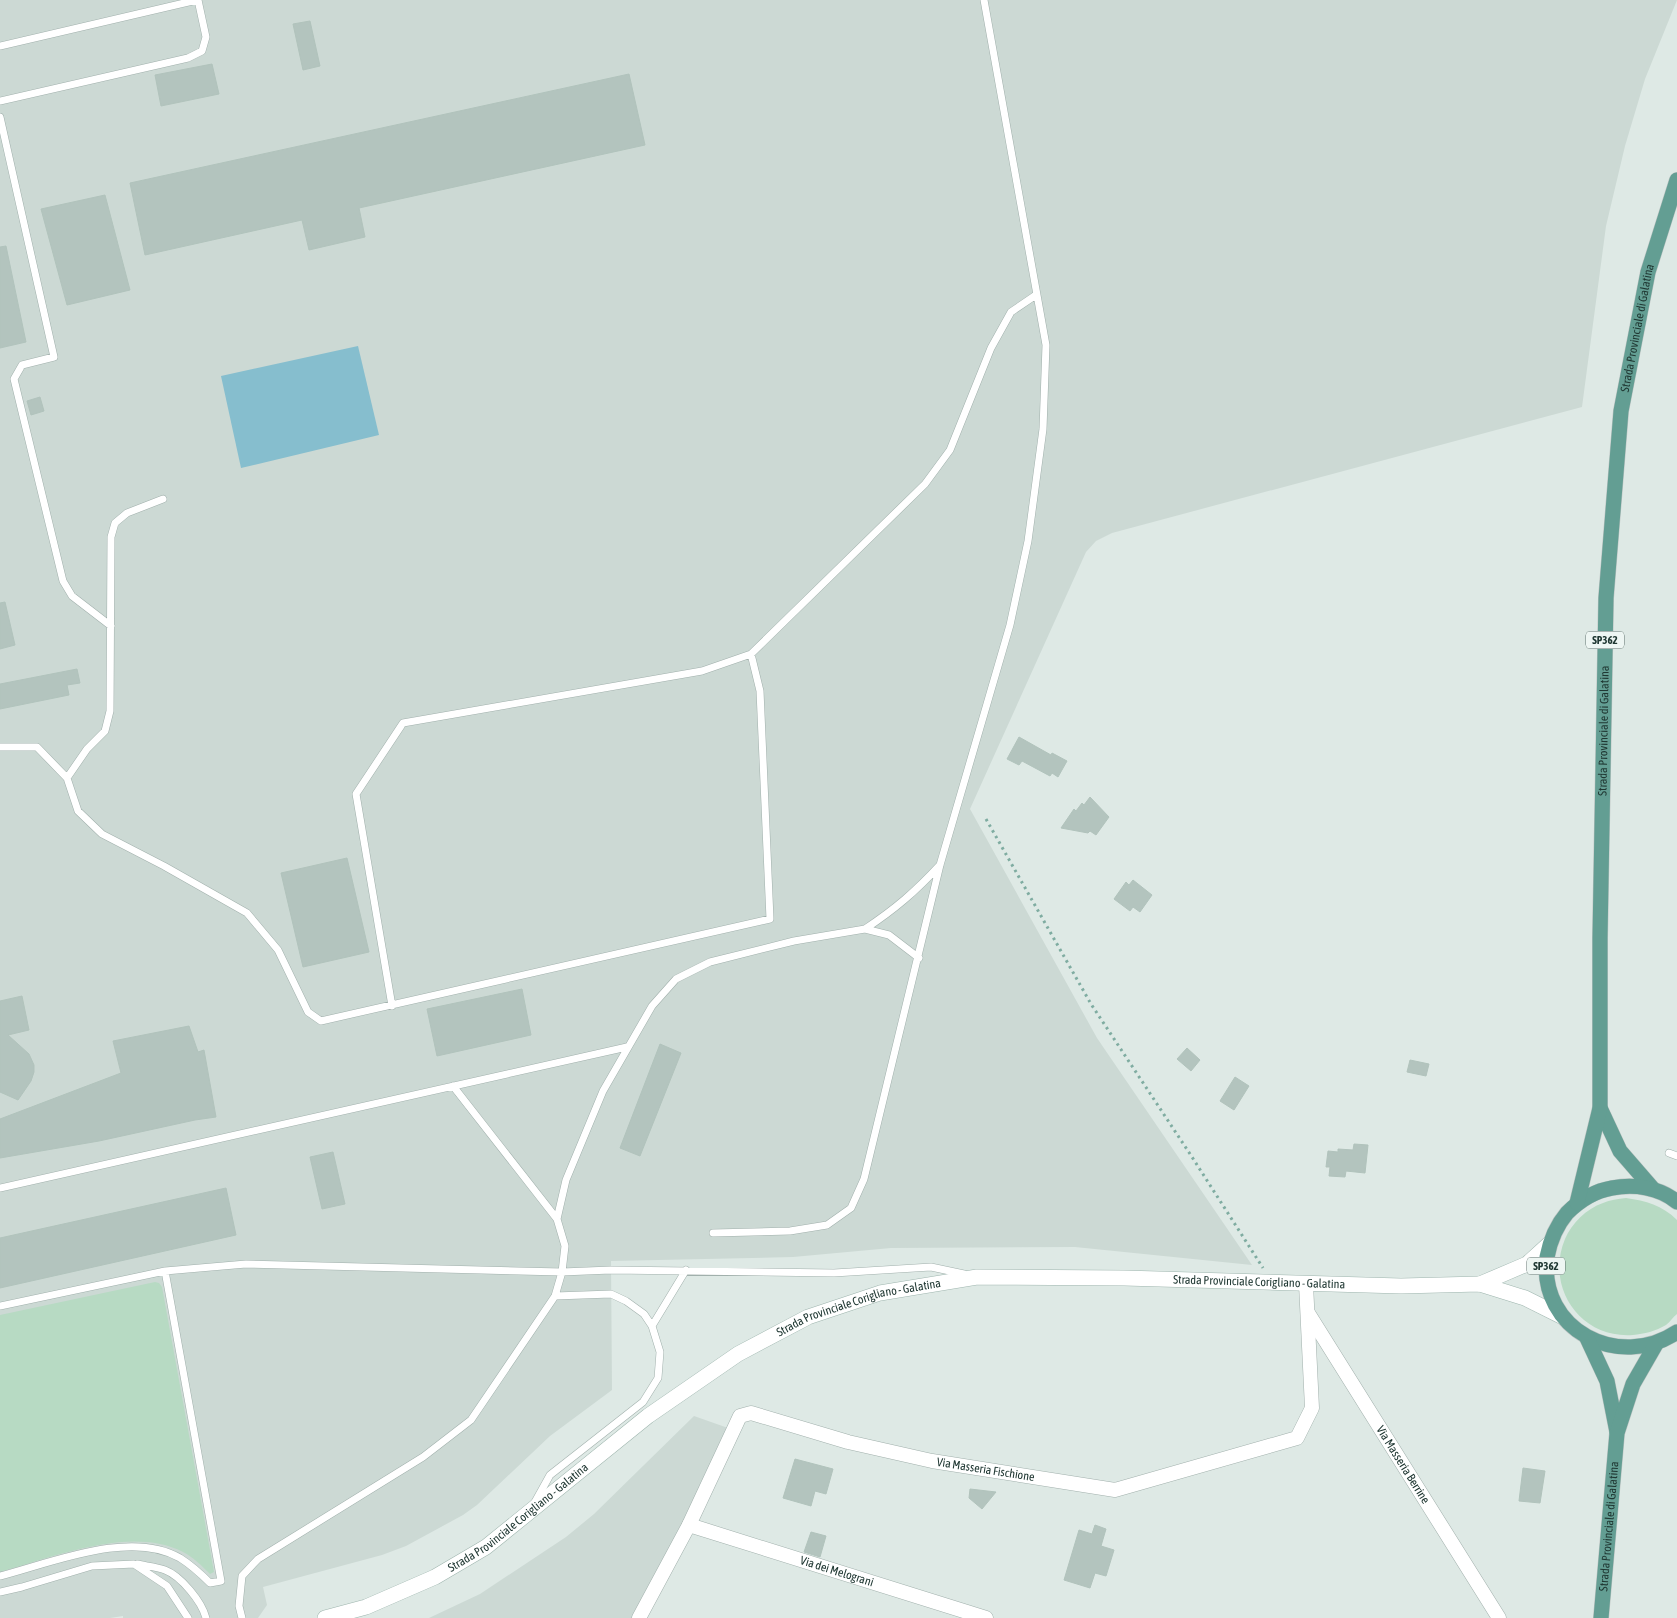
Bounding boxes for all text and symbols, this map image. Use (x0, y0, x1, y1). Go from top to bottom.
street label: Strada Provinciale di Galatina (1618, 262, 1657, 393)
road number: SP362 (1586, 632, 1624, 648)
street label: Strada Provinciale di Galatina (1596, 665, 1612, 796)
road number: SP362 (1527, 1258, 1565, 1274)
street label: Strada Provinciale Corigliano - Galatina (1173, 1272, 1345, 1291)
street label: Strada Provinciale Corigliano - Galatina (774, 1276, 942, 1339)
street label: Via Masseria Berrine (1373, 1423, 1433, 1506)
street label: Via Masseria Fischione (936, 1455, 1036, 1484)
street label: Strada Provinciale Corigliano - Galatina (445, 1460, 591, 1575)
street label: Strada Provinciale di Galatina (1596, 1461, 1622, 1592)
street label: Via dei Melograni (798, 1553, 875, 1589)

